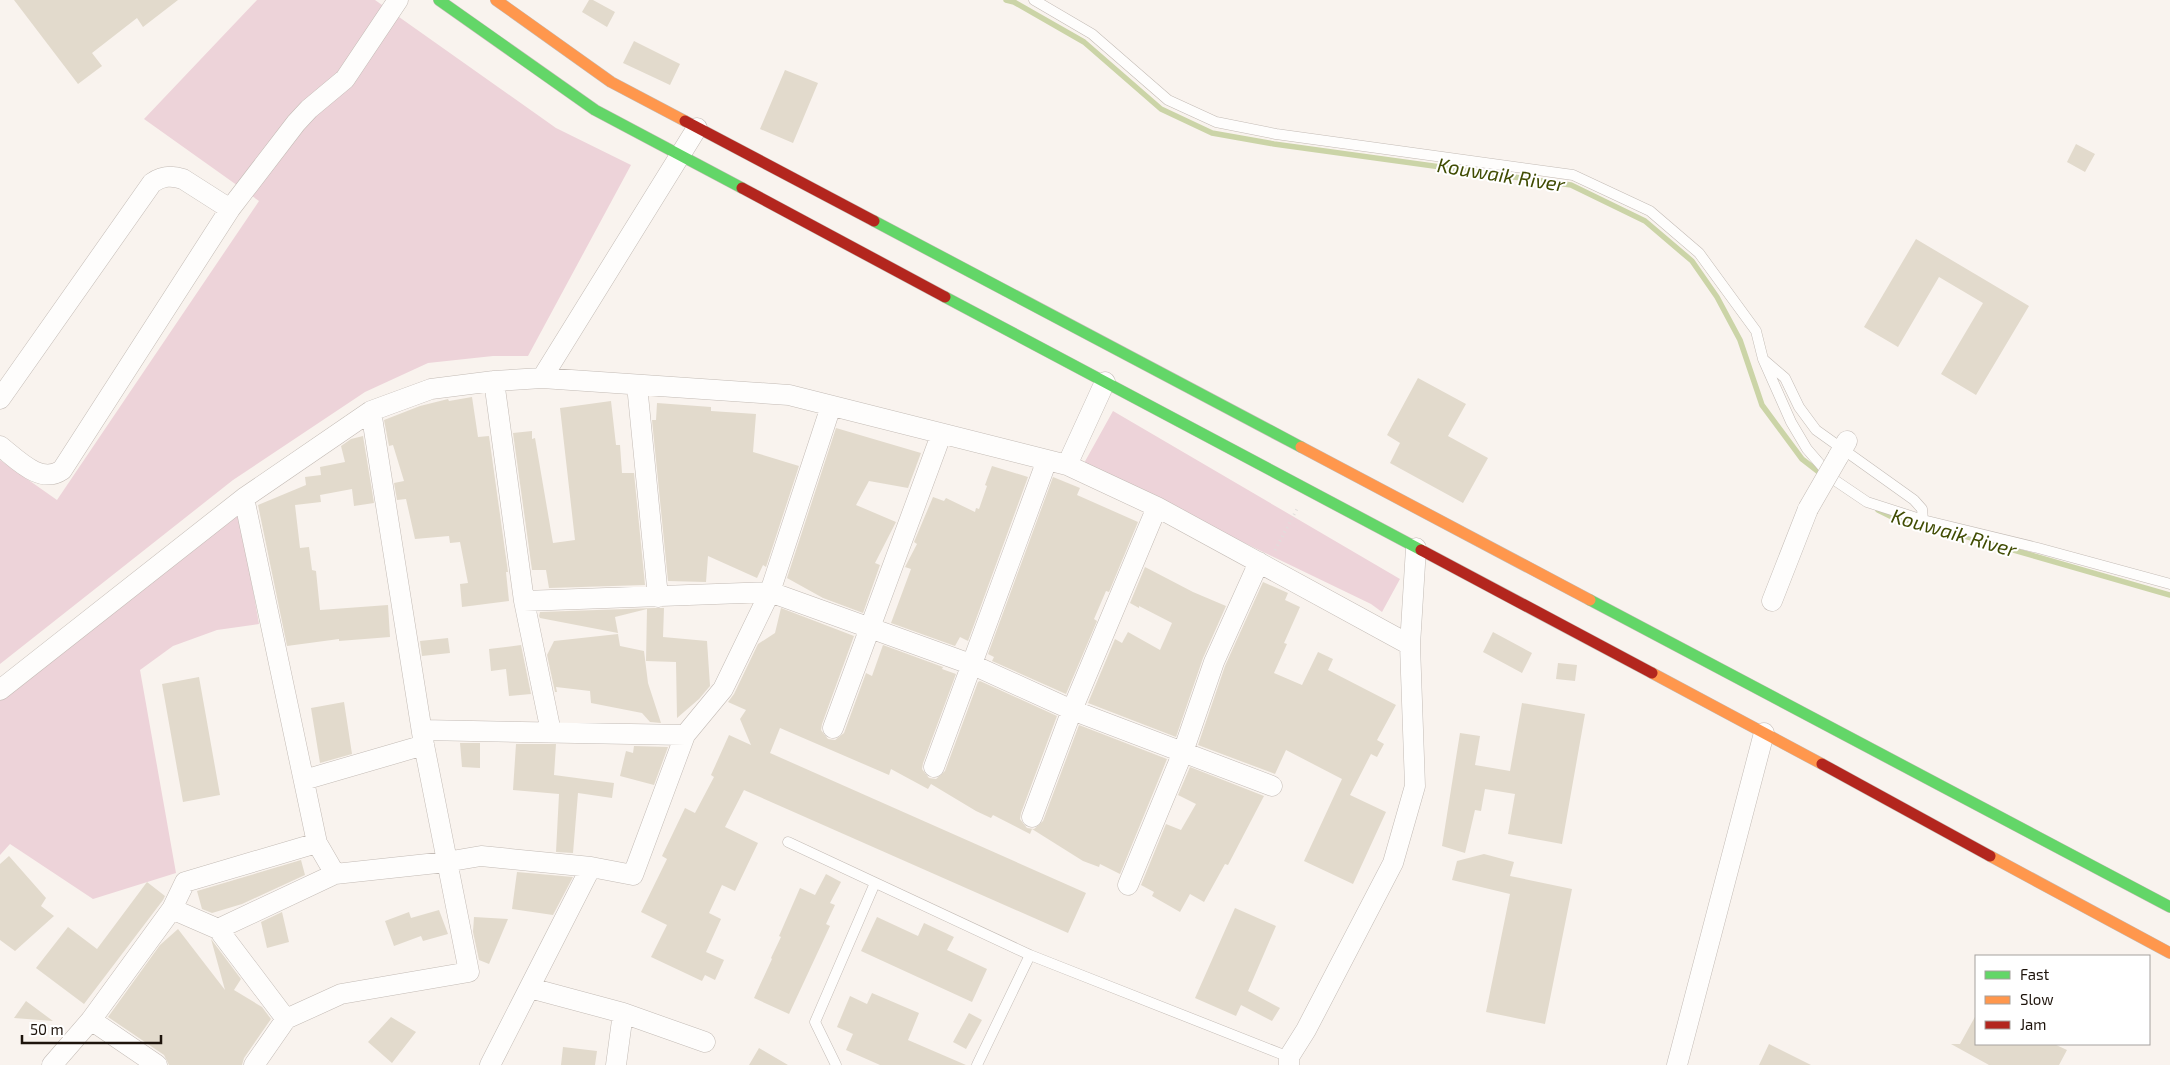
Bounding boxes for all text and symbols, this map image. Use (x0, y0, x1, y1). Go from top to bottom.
water label: Kouwaik River (1436, 152, 1568, 196)
water label: Kouwaik River (1889, 503, 2021, 562)
legend (1975, 955, 2150, 1045)
text: Fast (2020, 965, 2050, 983)
text: Slow (2020, 990, 2054, 1008)
scale bar (22, 1012, 161, 1044)
text: Jam (2020, 1015, 2046, 1033)
text: 50 m (30, 1020, 64, 1038)

